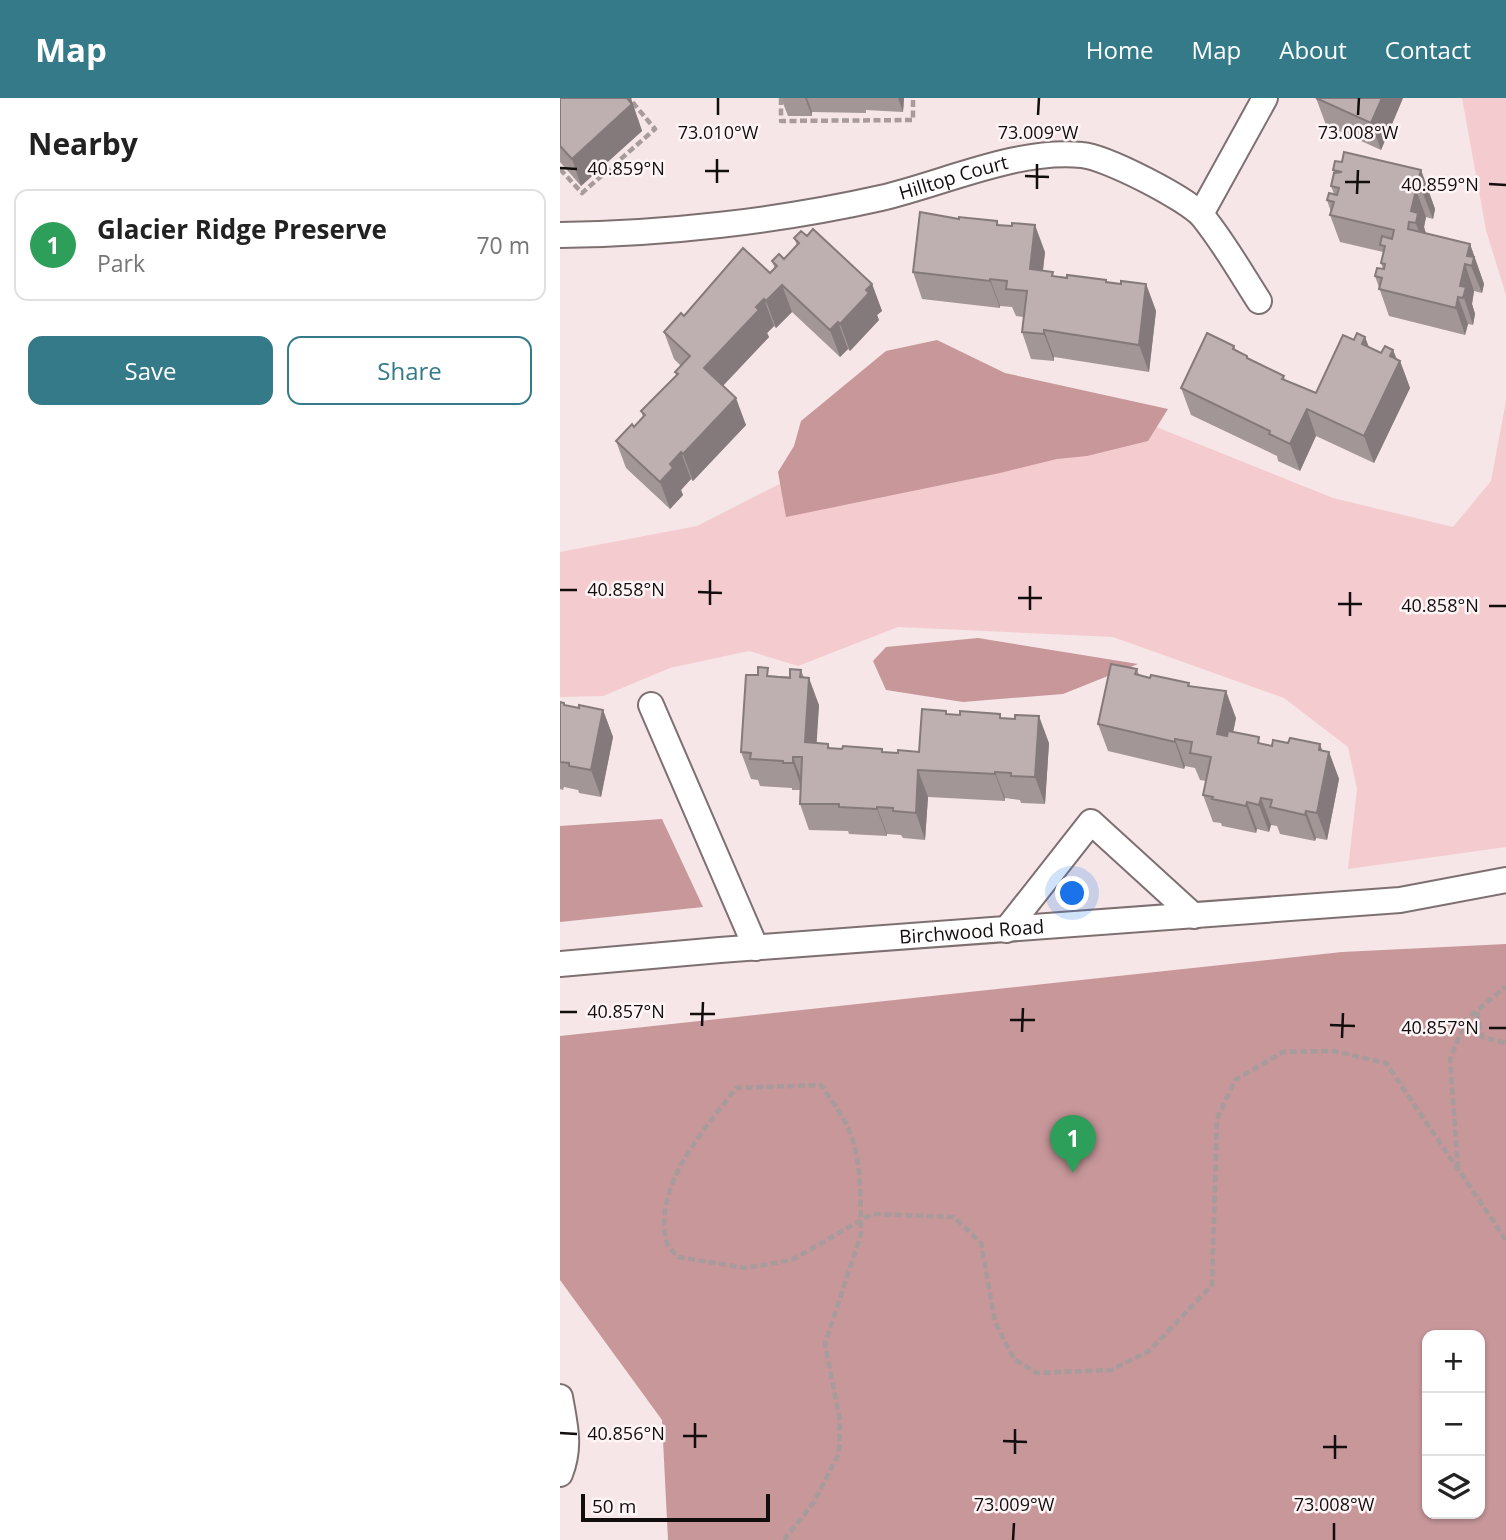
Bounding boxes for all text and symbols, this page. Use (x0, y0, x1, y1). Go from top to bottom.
text: Map (35, 27, 107, 72)
text: Home (1086, 33, 1154, 66)
text: Map (1192, 33, 1241, 66)
text: About (1279, 33, 1347, 66)
text: Contact (1385, 33, 1471, 66)
text: 73.010°W (678, 120, 759, 144)
text: 73.009°W (998, 120, 1079, 144)
text: 73.008°W (1318, 120, 1399, 144)
text: Nearby (28, 123, 138, 164)
street label: Hilltop Court (896, 149, 1011, 206)
text: 40.859°N (587, 156, 665, 180)
text: 40.859°N (1401, 172, 1479, 196)
text: Glacier Ridge Preserve (97, 211, 387, 247)
text: 1 (46, 229, 60, 261)
text: 70 m (476, 229, 530, 261)
text: Park (97, 247, 145, 279)
button: Save (28, 336, 273, 405)
button: Share (287, 336, 532, 405)
text: 40.858°N (587, 577, 665, 601)
text: 40.858°N (1401, 593, 1479, 617)
your location (1055, 876, 1089, 910)
street label: Birchwood Road (898, 913, 1045, 950)
text: 40.857°N (587, 999, 665, 1023)
text: 40.857°N (1401, 1015, 1479, 1039)
pin: 1 (1050, 1115, 1096, 1173)
map controls (1422, 1330, 1485, 1519)
button: + (1422, 1330, 1485, 1393)
button: − (1422, 1393, 1485, 1456)
text: 40.856°N (587, 1421, 665, 1445)
button: layers (1422, 1456, 1485, 1519)
scale bar (581, 1491, 770, 1523)
text: 73.009°W (974, 1492, 1055, 1516)
text: 73.008°W (1294, 1492, 1375, 1516)
text: 50 m (592, 1493, 636, 1519)

